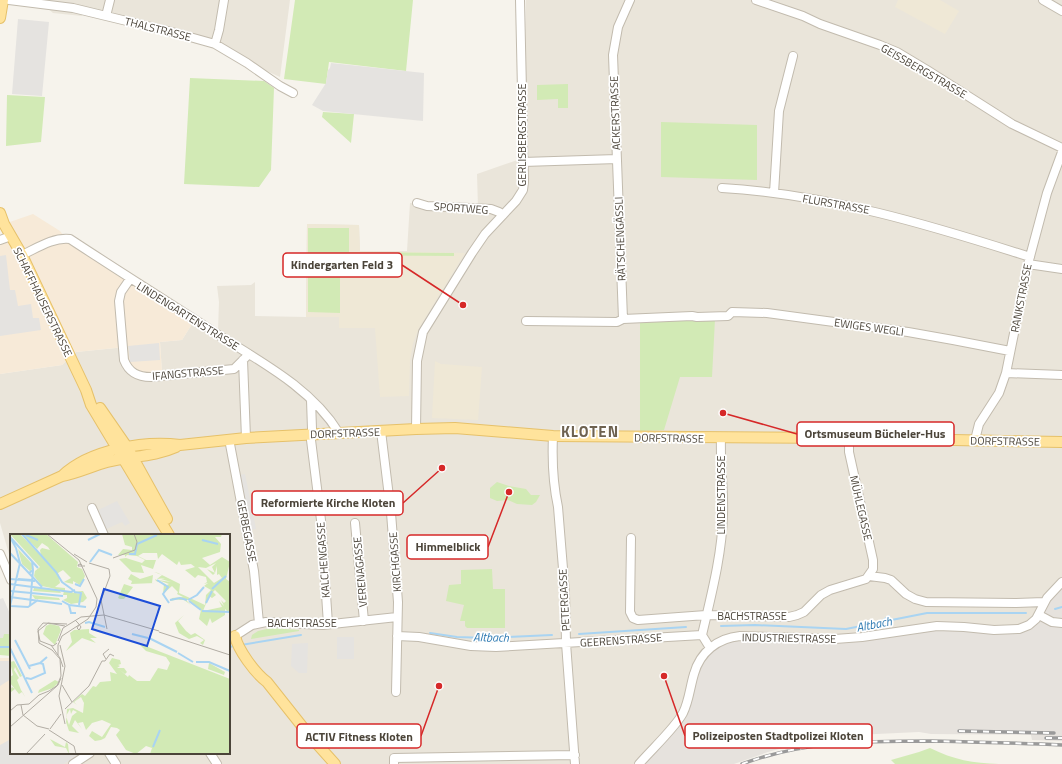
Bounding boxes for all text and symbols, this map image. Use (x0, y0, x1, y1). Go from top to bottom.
street label: THALSTRASSE (123, 13, 193, 45)
street label: GEISSBERGSTRASSE (878, 40, 970, 102)
street label: ACKERSTRASSE (606, 76, 624, 150)
street label: GERLISBERGSTRASSE (514, 84, 530, 186)
street label: FLURSTRASSE (801, 190, 871, 218)
street label: RÄTSCHENGÄSSLI (611, 196, 629, 282)
street label: SPORTWEG (433, 198, 489, 218)
street label: SCHAFFHAUSERSTRASSE (9, 244, 77, 360)
callout: Kindergarten Feld 3 (283, 253, 402, 277)
text: Kindergarten Feld 3 (291, 255, 393, 274)
street label: RANKSTRASSE (1006, 262, 1036, 334)
street label: LINDENGARTENSTRASSE (134, 278, 242, 354)
street label: EWIGES WEGLI (833, 314, 905, 340)
street label: IFANGSTRASSE (152, 362, 224, 384)
district label: KLOTEN (561, 420, 619, 443)
callout: Ortsmuseum Bücheler-Hus (797, 422, 954, 446)
street label: DORFSTRASSE (310, 424, 380, 442)
text: Ortsmuseum Bücheler-Hus (804, 424, 946, 443)
street label: DORFSTRASSE (634, 429, 704, 447)
street label: DORFSTRASSE (970, 432, 1040, 450)
street label: LINDENSTRASSE (713, 456, 729, 534)
street label: MÜHLEGASSE (846, 474, 876, 542)
callout: Reformierte Kirche Kloten (252, 491, 403, 515)
text: Reformierte Kirche Kloten (261, 493, 395, 512)
street label: GERBEGASSE (233, 498, 261, 564)
street label: KALCHENGASSE (312, 521, 334, 599)
street label: KIRCHGASSE (385, 531, 405, 593)
inset map (10, 534, 230, 754)
callout: Himmelblick (407, 535, 488, 559)
street label: VERENAGASSE (349, 536, 371, 608)
text: Himmelblick (415, 537, 481, 556)
street label: PETERGASSE (554, 568, 574, 632)
street label: BACHSTRASSE (717, 608, 787, 624)
water label: Altbach (855, 611, 894, 637)
street label: BACHSTRASSE (267, 615, 337, 631)
water label: Altbach (473, 627, 510, 647)
street label: GEERENSTRASSE (579, 629, 663, 651)
street label: INDUSTRIESTRASSE (742, 629, 836, 647)
callout: ACTIV Fitness Kloten (297, 724, 421, 748)
callout: Polizeiposten Stadtpolizei Kloten (685, 724, 872, 748)
text: Polizeiposten Stadtpolizei Kloten (692, 726, 864, 745)
text: ACTIV Fitness Kloten (305, 727, 413, 746)

